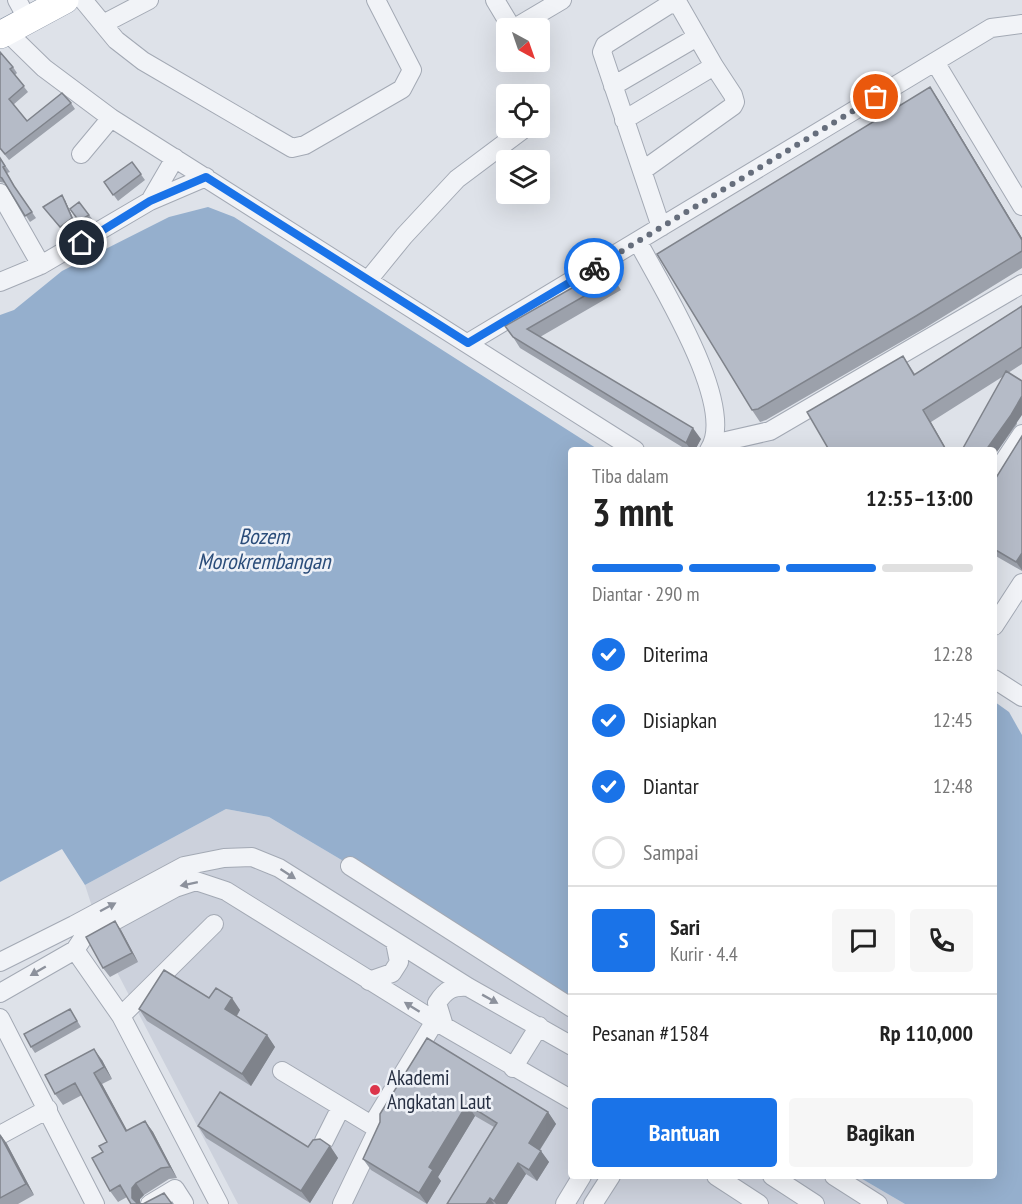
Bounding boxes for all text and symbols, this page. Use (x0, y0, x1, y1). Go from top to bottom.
north arrow (496, 18, 550, 72)
map controls (496, 18, 550, 204)
pin (850, 71, 901, 122)
icon: bag (859, 80, 892, 113)
button: locate (496, 84, 550, 138)
button: layers (496, 150, 550, 204)
pin (56, 217, 107, 268)
icon: home (65, 226, 98, 259)
courier (564, 238, 624, 298)
icon: bike (578, 252, 611, 285)
text: Tiba dalam (592, 463, 669, 489)
text: 12:55–13:00 (866, 484, 973, 512)
text: 3 mnt (592, 486, 673, 537)
water label: Bozem Morokrembangan (198, 522, 332, 575)
text: Diantar · 290 m (592, 581, 700, 607)
icon: check (592, 638, 625, 671)
text: Diterima (643, 640, 708, 668)
text: 12:28 (933, 641, 973, 667)
icon: check (592, 704, 625, 737)
text: Disiapkan (643, 706, 717, 734)
text: 12:45 (933, 707, 973, 733)
icon: check (592, 770, 625, 803)
text: Diantar (643, 772, 699, 800)
text: 12:48 (933, 773, 973, 799)
text: Sampai (643, 838, 699, 866)
one-way arrow (280, 868, 297, 879)
one-way arrow (179, 880, 198, 889)
one-way arrow (100, 902, 117, 912)
button: chat (832, 909, 895, 972)
button: phone (910, 909, 973, 972)
text: Sari (670, 913, 700, 941)
text: S (619, 926, 628, 954)
text: Kurir · 4.4 (670, 941, 738, 967)
one-way arrow (29, 966, 46, 976)
one-way arrow (481, 994, 498, 1004)
one-way arrow (404, 1002, 420, 1013)
text: Pesanan #1584 (592, 1019, 709, 1047)
text: Rp 110,000 (880, 1019, 973, 1047)
place label: Akademi Angkatan Laut (387, 1064, 492, 1115)
marker: Akademi Angkatan Laut (368, 1083, 382, 1097)
button: Bantuan (592, 1098, 777, 1167)
button: Bagikan (789, 1098, 973, 1167)

